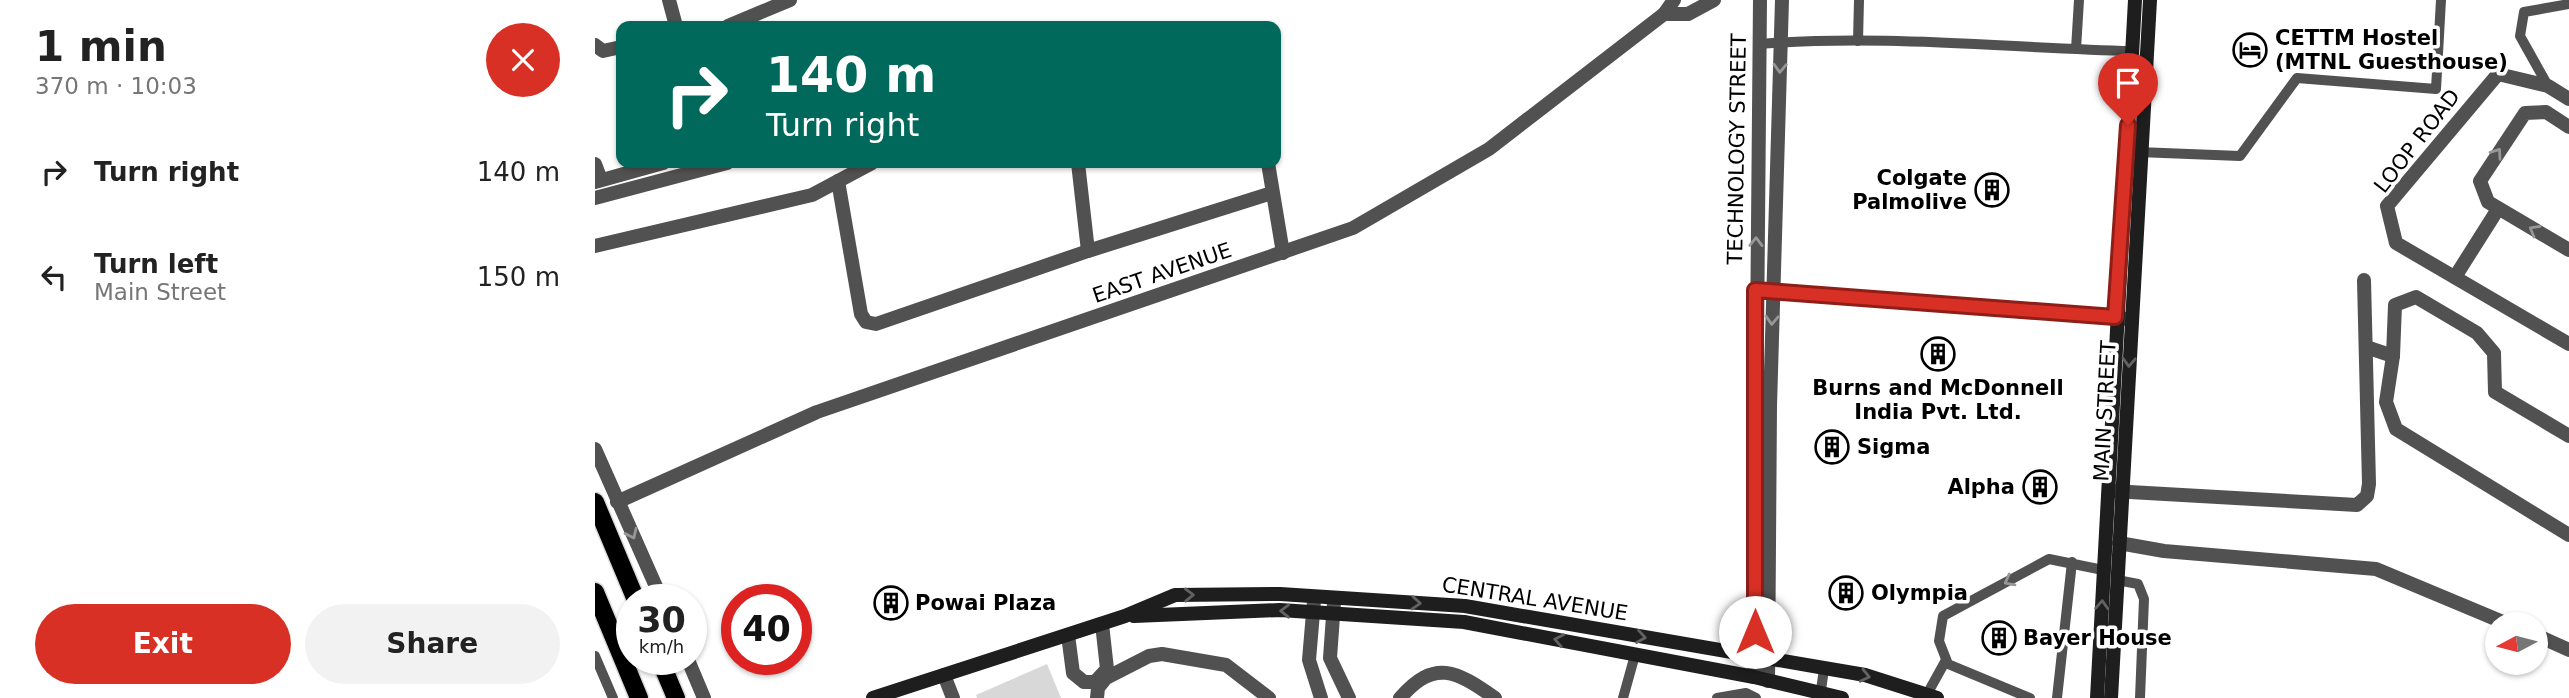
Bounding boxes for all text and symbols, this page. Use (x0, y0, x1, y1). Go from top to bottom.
text: 1 min (35, 22, 167, 71)
button: close (486, 23, 560, 97)
place label: CETTM Hostel (MTNL Guesthouse) (2275, 26, 2508, 74)
hotel icon: CETTM Hostel (MTNL Guesthouse) (2231, 31, 2269, 69)
street label: TECHNOLOGY STREET (1723, 33, 1751, 266)
text: 140 m (766, 47, 936, 104)
icon: right (651, 49, 742, 140)
pin (2098, 53, 2158, 125)
one-way arrow (1773, 63, 1788, 74)
icon: arrive (2109, 64, 2147, 102)
text: 370 m · 10:03 (35, 73, 197, 99)
street label: LOOP ROAD (2369, 85, 2465, 197)
text: Turn right (766, 106, 919, 144)
one-way arrow (2489, 148, 2501, 161)
icon: right (35, 153, 73, 191)
text: Turn right (94, 157, 239, 187)
text: 140 m (477, 157, 560, 187)
place label: Colgate Palmolive (1852, 166, 1967, 214)
building icon: Colgate Palmolive (1973, 171, 2011, 209)
one-way arrow (2528, 225, 2541, 238)
one-way arrow (1748, 236, 1764, 246)
street label: EAST AVENUE (1089, 238, 1235, 308)
text: Turn left (94, 249, 218, 279)
icon: left (35, 258, 73, 296)
text: 150 m (477, 262, 560, 292)
text: Main Street (94, 279, 226, 305)
one-way arrow (1765, 315, 1780, 326)
building icon: Burns and McDonnell India Pvt. Ltd. (1919, 335, 1957, 373)
street label: MAIN STREET (2089, 340, 2121, 482)
one-way arrow (2121, 356, 2136, 367)
place label: Burns and McDonnell India Pvt. Ltd. (1812, 376, 2064, 424)
building icon: Sigma (1813, 428, 1851, 466)
place label: Sigma (1857, 435, 1930, 459)
building icon: Alpha (2021, 468, 2059, 506)
place label: Alpha (1947, 475, 2015, 499)
one-way arrow (624, 527, 638, 539)
street label: CENTRAL AVENUE (1440, 572, 1630, 626)
one-way arrow (2004, 572, 2016, 586)
building icon: Olympia (1827, 574, 1865, 612)
place label: Olympia (1871, 581, 1968, 605)
speed limit sign: 40 (721, 584, 812, 675)
building icon: Powai Plaza (872, 584, 910, 622)
one-way arrow (1184, 587, 1194, 603)
place label: Powai Plaza (915, 591, 1056, 615)
one-way arrow (1411, 595, 1422, 610)
position arrow (1718, 595, 1792, 669)
text: 30 (637, 600, 686, 640)
one-way arrow (2094, 600, 2109, 611)
one-way arrow (1279, 603, 1290, 618)
button: Exit (35, 604, 291, 684)
button: Share (305, 604, 560, 684)
north arrow (2485, 612, 2548, 676)
map controls (2485, 612, 2548, 675)
building icon: Bayer House (1980, 619, 2018, 657)
place label: Bayer House (2023, 626, 2172, 650)
one-way arrow (1634, 629, 1646, 644)
one-way arrow (1553, 633, 1565, 648)
text: km/h (639, 636, 684, 657)
one-way arrow (1859, 668, 1871, 682)

